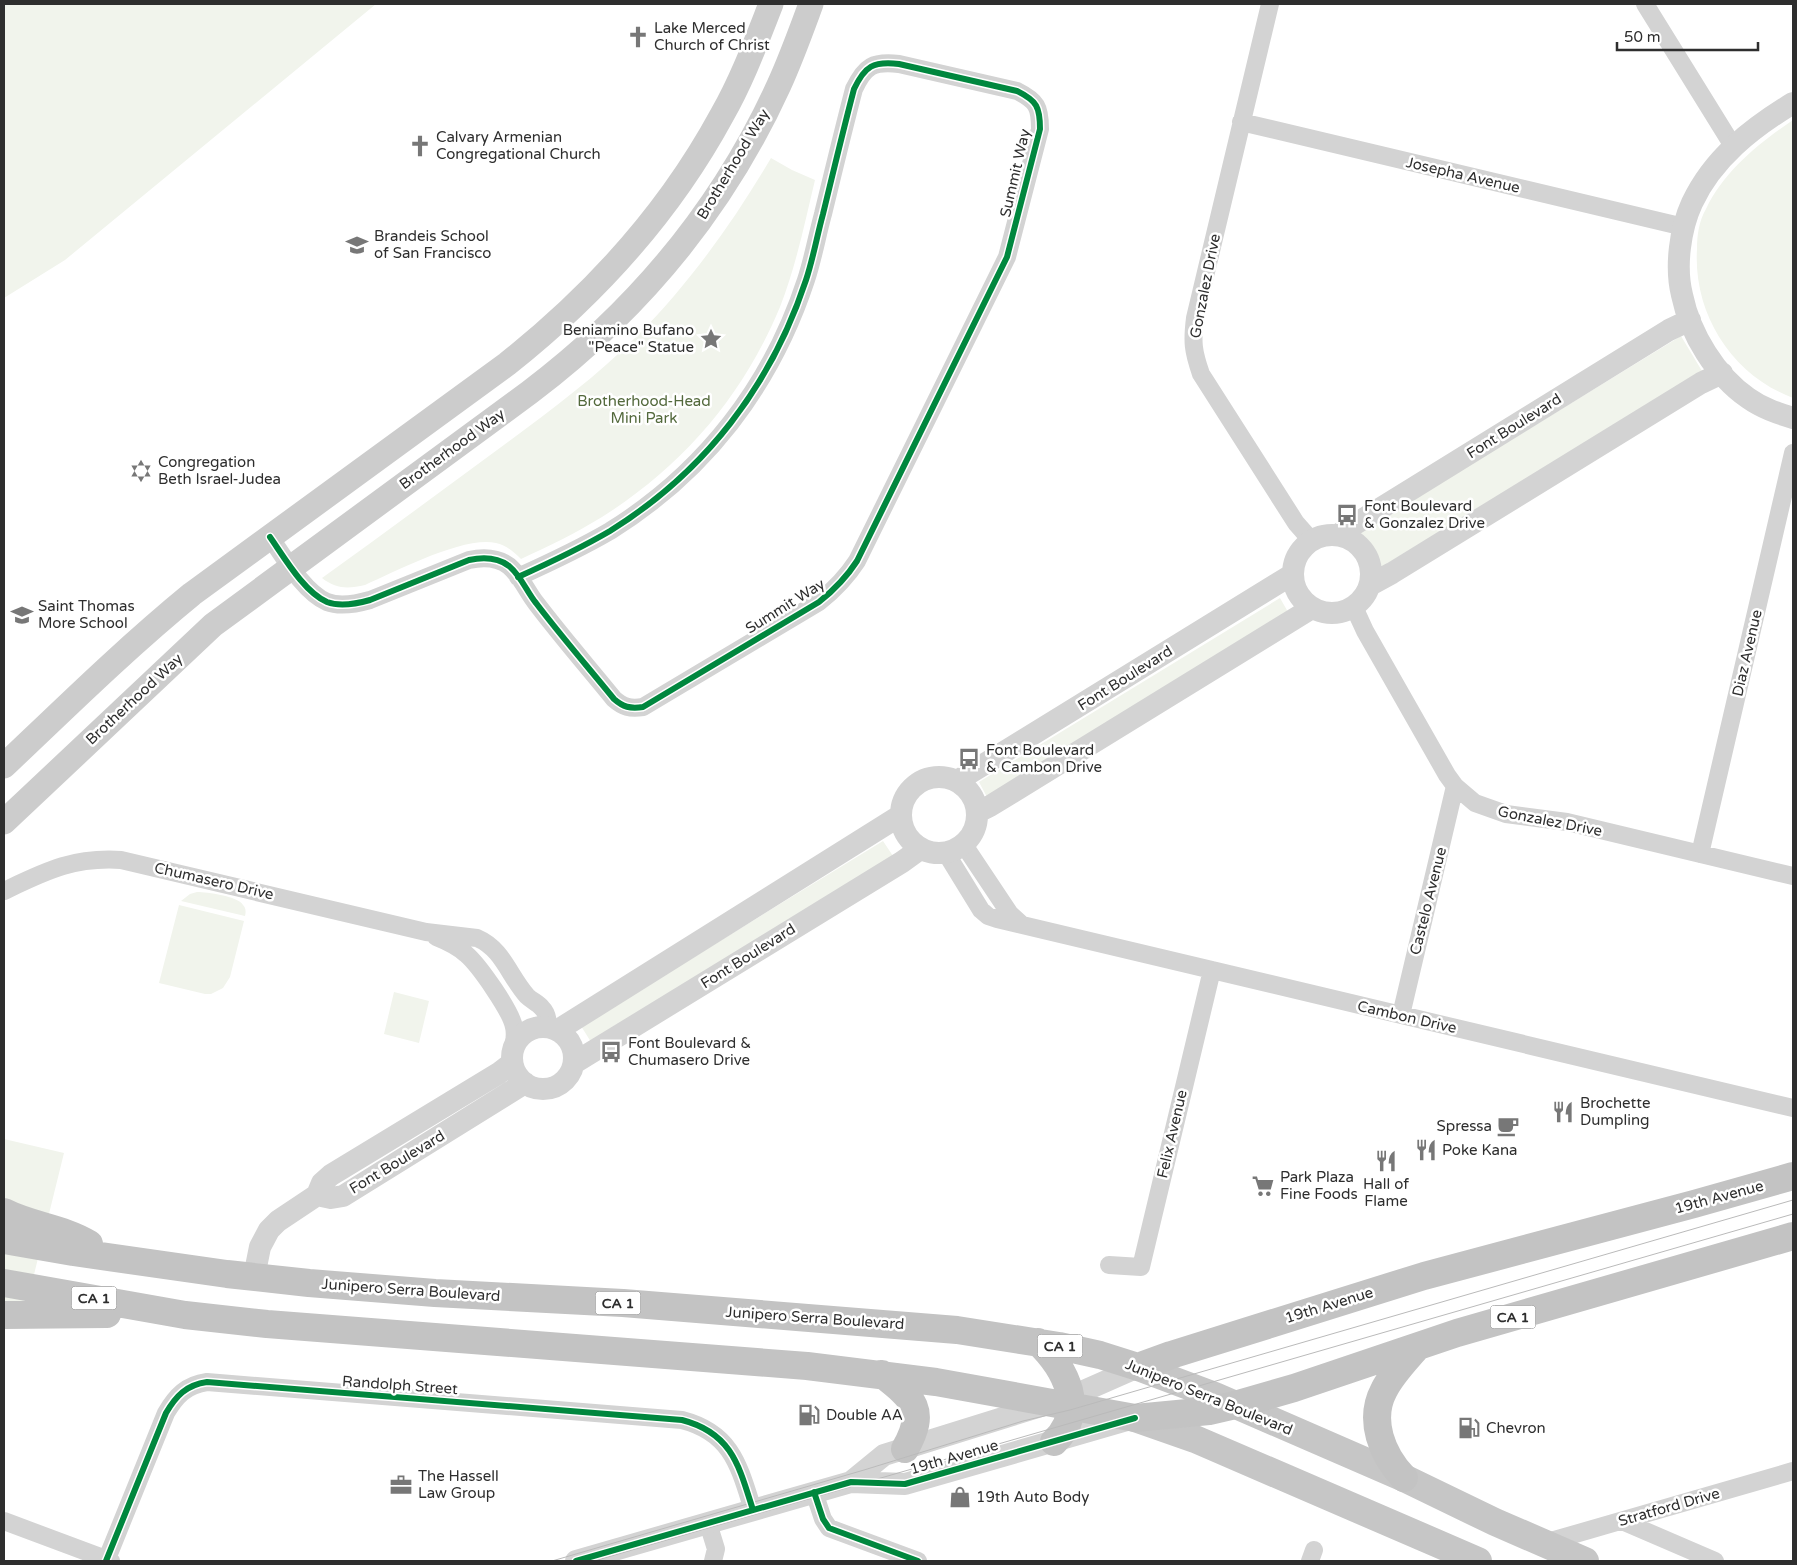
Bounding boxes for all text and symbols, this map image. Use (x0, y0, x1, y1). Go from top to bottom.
place label: Lake Merced Church of Christ (654, 19, 770, 54)
scale bar (1617, 20, 1758, 52)
church icon: Lake Merced Church of Christ (625, 24, 651, 50)
text: 50 m (1624, 28, 1661, 46)
street label: Brotherhood Way (693, 106, 773, 222)
street label: Summit Way (996, 127, 1034, 219)
place label: Calvary Armenian Congregational Church (436, 128, 601, 163)
church icon: Calvary Armenian Congregational Church (407, 133, 433, 159)
street label: Josepha Avenue (1404, 153, 1522, 197)
place label: Brandeis School of San Francisco (374, 227, 491, 262)
school or university icon: Brandeis School of San Francisco (344, 232, 370, 258)
street label: Gonzalez Drive (1186, 232, 1224, 340)
place label: Beniamino Bufano "Peace" Statue (563, 321, 694, 356)
place icon: Beniamino Bufano "Peace" Statue (698, 326, 724, 352)
street label: Font Boulevard (1463, 390, 1565, 462)
park label: Brotherhood-Head Mini Park (577, 392, 711, 427)
street label: Brotherhood Way (396, 405, 508, 493)
place label: Congregation Beth Israel-Judea (158, 453, 281, 488)
synagogue icon: Congregation Beth Israel-Judea (128, 458, 154, 484)
place label: Font Boulevard & Gonzalez Drive (1364, 497, 1485, 532)
bus stop icon: Font Boulevard & Gonzalez Drive (1334, 502, 1360, 528)
street label: Summit Way (742, 575, 828, 637)
place label: Saint Thomas More School (38, 597, 135, 632)
school or university icon: Saint Thomas More School (9, 602, 35, 628)
street label: Diaz Avenue (1728, 608, 1766, 698)
street label: Font Boulevard (1074, 642, 1176, 714)
street label: Brotherhood Way (82, 650, 186, 748)
place label: Font Boulevard & Cambon Drive (986, 741, 1102, 776)
bus stop icon: Font Boulevard & Cambon Drive (956, 746, 982, 772)
street label: Gonzalez Drive (1496, 802, 1604, 840)
street label: Castelo Avenue (1406, 845, 1450, 957)
street label: Chumasero Drive (153, 859, 275, 903)
street label: Font Boulevard (697, 920, 799, 992)
street label: Cambon Drive (1356, 997, 1458, 1037)
place label: Font Boulevard & Chumasero Drive (628, 1034, 751, 1069)
bus stop icon: Font Boulevard & Chumasero Drive (598, 1039, 624, 1065)
street label: Felix Avenue (1153, 1088, 1191, 1180)
place label: Brochette Dumpling (1580, 1094, 1650, 1129)
restaurant icon: Brochette Dumpling (1550, 1099, 1576, 1125)
cafe icon: Spressa (1495, 1113, 1521, 1139)
place label: Spressa (1437, 1117, 1492, 1135)
street label: Font Boulevard (346, 1126, 448, 1198)
restaurant icon: Poke Kana (1413, 1137, 1439, 1163)
place label: Poke Kana (1442, 1141, 1517, 1159)
restaurant icon: Hall of Flame (1373, 1148, 1399, 1174)
place label: Park Plaza Fine Foods (1280, 1168, 1358, 1203)
supermarket icon: Park Plaza Fine Foods (1250, 1173, 1276, 1199)
place label: Hall of Flame (1363, 1175, 1409, 1210)
street label: 19th Avenue (1673, 1176, 1765, 1218)
street label: Junipero Serra Boulevard (321, 1275, 501, 1305)
street label: 19th Avenue (1283, 1283, 1375, 1327)
road number: CA 1 (72, 1286, 116, 1310)
road number: CA 1 (596, 1292, 640, 1315)
street label: Junipero Serra Boulevard (725, 1303, 905, 1333)
road number: CA 1 (1490, 1305, 1536, 1328)
road number: CA 1 (1038, 1334, 1082, 1358)
street label: Junipero Serra Boulevard (1123, 1355, 1295, 1439)
street label: Randolph Street (342, 1372, 459, 1398)
fuel station icon: Double AA (796, 1402, 822, 1428)
place label: Double AA (826, 1406, 903, 1424)
fuel station icon: Chevron (1456, 1415, 1482, 1441)
place label: Chevron (1486, 1419, 1546, 1437)
street label: 19th Avenue (908, 1436, 1000, 1478)
place label: The Hassell Law Group (418, 1467, 499, 1502)
office icon: The Hassell Law Group (388, 1472, 414, 1498)
shop icon: 19th Auto Body (947, 1484, 973, 1510)
street label: Stratford Drive (1616, 1484, 1722, 1530)
place label: 19th Auto Body (976, 1488, 1089, 1506)

